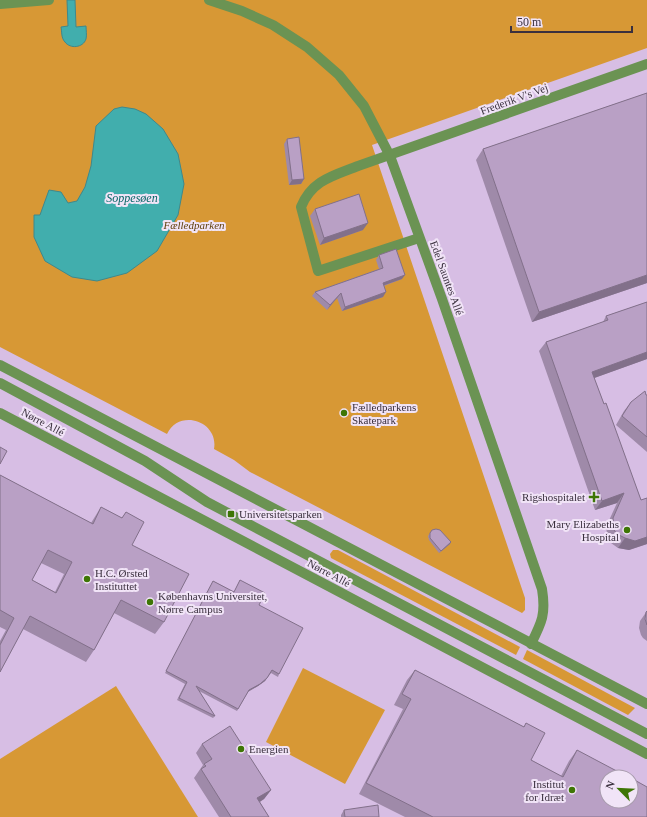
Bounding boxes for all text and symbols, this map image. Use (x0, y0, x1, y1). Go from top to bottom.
scale bar (511, 8, 632, 34)
text: 50 m (517, 15, 542, 29)
street label: Frederik V's Vej (478, 81, 550, 117)
water label: Soppesøen (106, 191, 158, 205)
park label: Fælledparken (162, 219, 225, 231)
street label: Edel Sauntes Allé (428, 239, 466, 317)
place label: Fælledparkens Skatepark (352, 401, 416, 426)
street label: Nørre Allé (20, 406, 67, 438)
marker: Fælledparkens Skatepark (339, 408, 349, 418)
place label: Rigshospitalet (522, 491, 585, 503)
marker: Rigshospitalet (588, 491, 600, 503)
place label: Universitetsparken (239, 508, 323, 520)
marker: Universitetsparken (226, 509, 236, 519)
place label: Mary Elizabeths Hospital (547, 518, 619, 543)
marker: Mary Elizabeths Hospital (622, 525, 632, 535)
street label: Nørre Allé (306, 557, 353, 589)
place label: H.C. Ørsted Instituttet (95, 567, 148, 592)
marker: H.C. Ørsted Instituttet (82, 574, 92, 584)
place label: Københavns Universitet, Nørre Campus (158, 590, 268, 615)
marker: Københavns Universitet, Nørre Campus (145, 597, 155, 607)
place label: Energien (249, 743, 289, 755)
marker: Energien (236, 744, 246, 754)
north arrow (599, 769, 639, 809)
place label: Institut for Idræt (525, 778, 564, 803)
text: N (603, 779, 617, 791)
marker: Institut for Idræt (567, 785, 577, 795)

